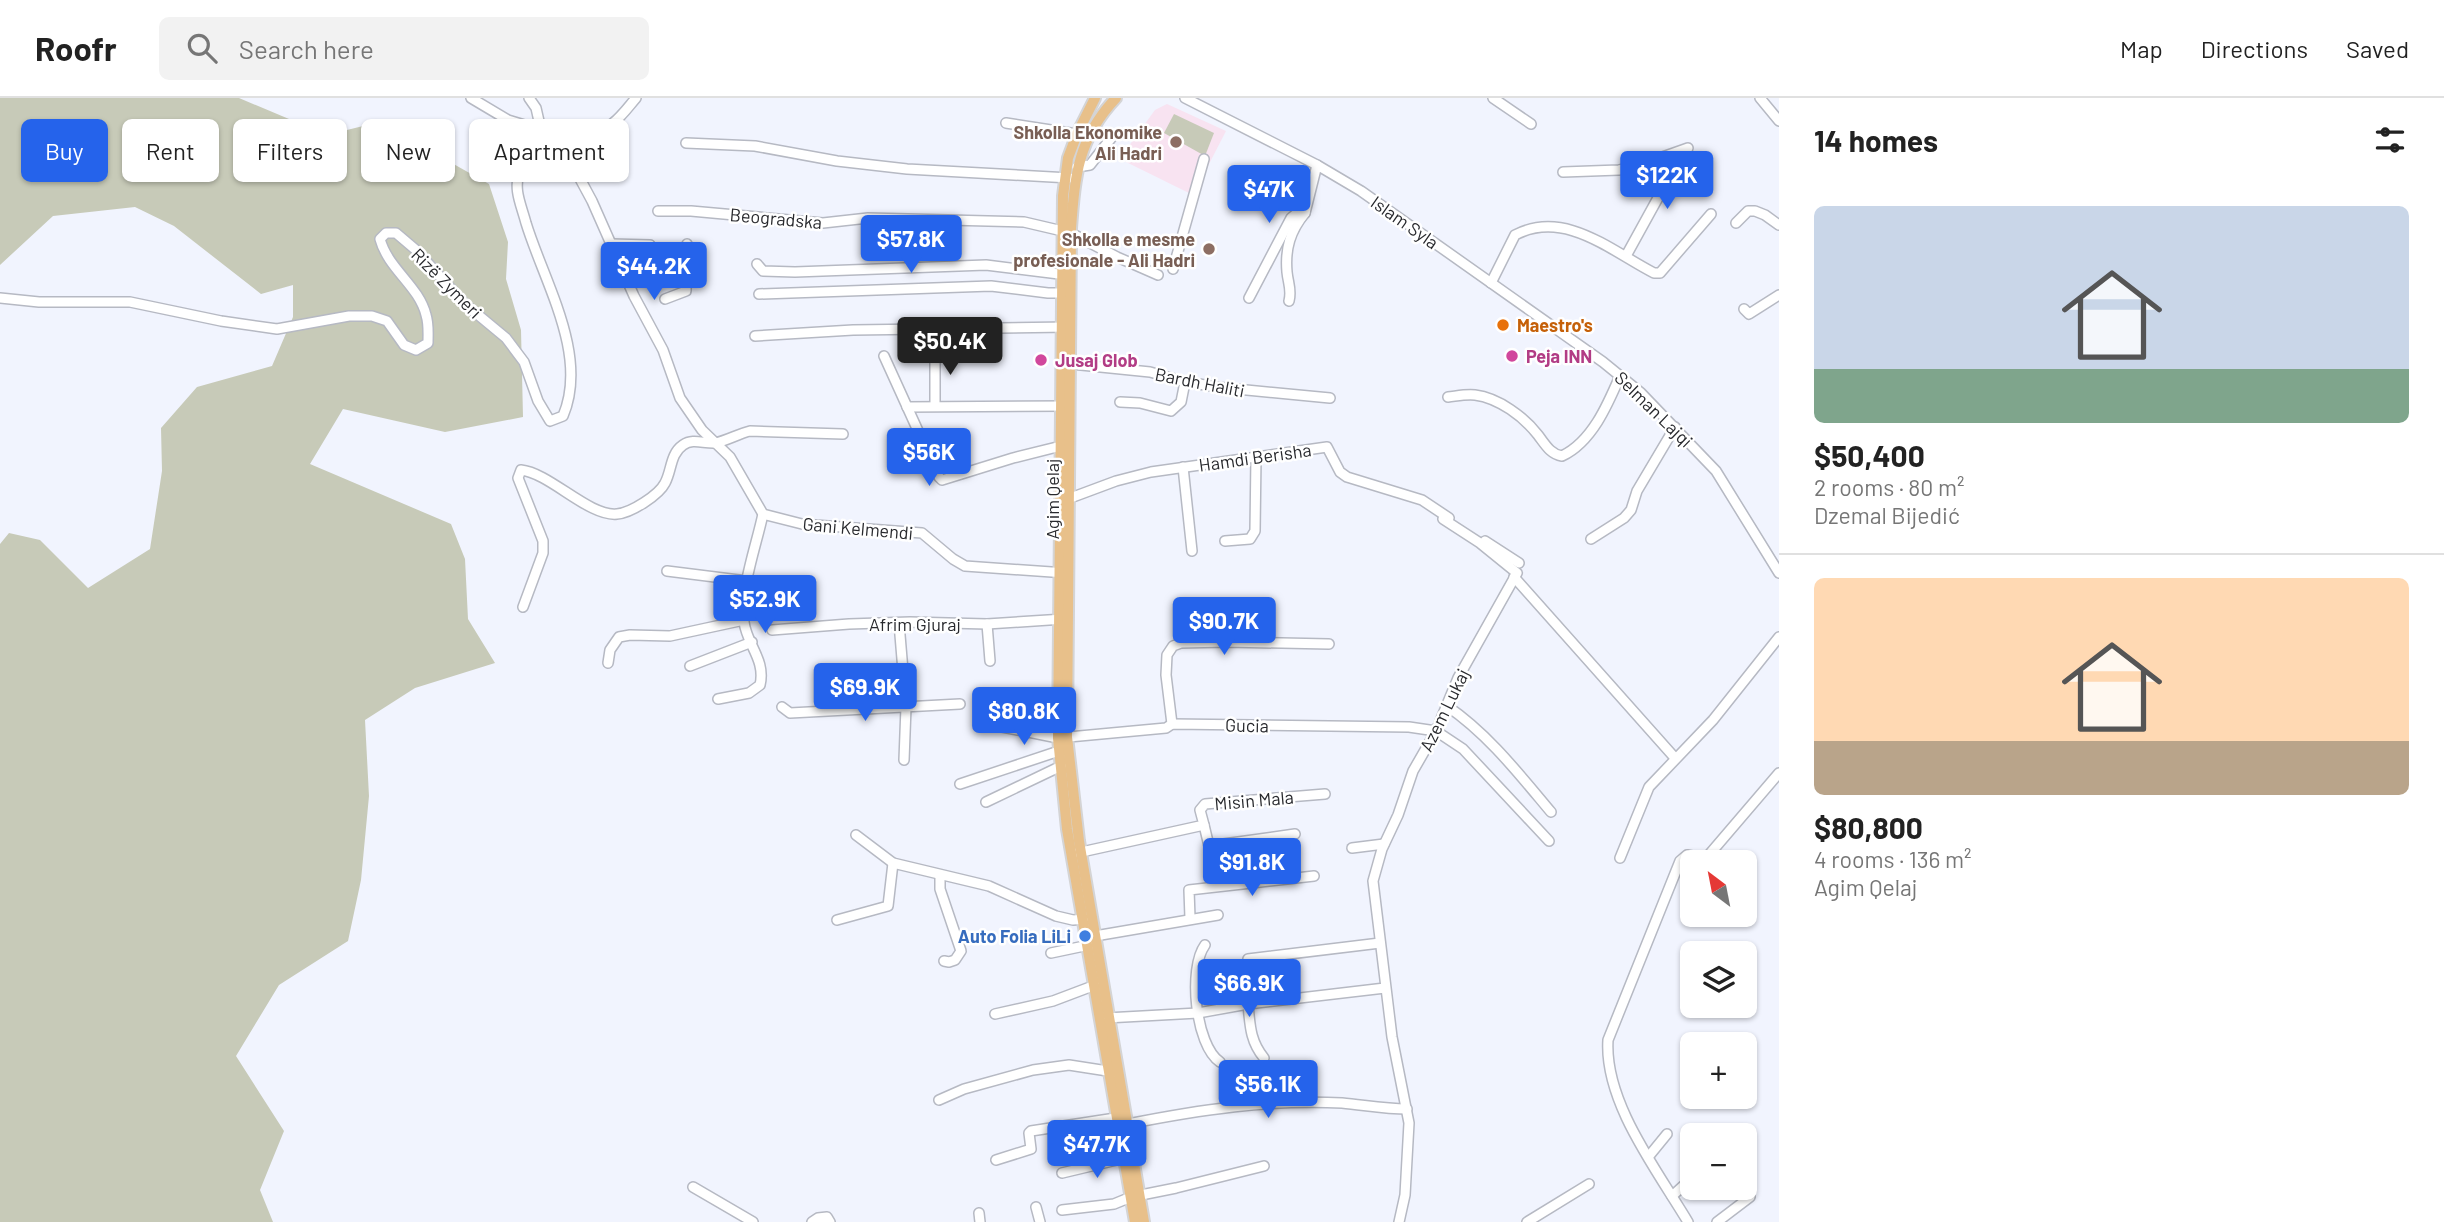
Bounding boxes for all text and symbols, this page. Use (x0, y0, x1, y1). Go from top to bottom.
search box (159, 17, 649, 80)
text: Roofr (35, 28, 117, 68)
icon: search (183, 29, 221, 67)
text: Search here (239, 33, 374, 64)
text: Map (2120, 34, 2163, 63)
text: Directions (2201, 34, 2308, 63)
text: Saved (2346, 34, 2409, 63)
chip: Buy (21, 119, 108, 182)
chip: Rent (122, 119, 219, 182)
chip: Filters (233, 119, 347, 182)
chip: New (361, 119, 455, 182)
chip: Apartment (469, 119, 629, 182)
place label: Shkolla Ekonomike Ali Hadri (1013, 121, 1162, 164)
icon: filters (2371, 121, 2409, 159)
text: 14 homes (1814, 122, 1938, 158)
marker: Shkolla Ekonomike Ali Hadri (1168, 134, 1184, 150)
pin: $122K (1618, 152, 1716, 211)
text: $122K (1636, 160, 1698, 188)
pin: $47K (1228, 166, 1310, 225)
text: $47K (1243, 174, 1295, 202)
street label: Islam Syla (1367, 191, 1443, 253)
street label: Beogradska (729, 203, 823, 233)
pin: $57.8K (854, 216, 968, 275)
text: $57.8K (877, 224, 945, 252)
place label: Shkolla e mesme profesionale - Ali Hadri (1013, 228, 1195, 271)
marker: Shkolla e mesme profesionale - Ali Hadri (1201, 241, 1217, 257)
pin: $44.2K (597, 242, 711, 302)
street label: Rizë Zymeri (407, 243, 487, 323)
text: $44.2K (617, 251, 691, 279)
icon: home (2049, 252, 2175, 378)
place label: Maestro's (1517, 314, 1593, 336)
pin: $50.4K (893, 317, 1007, 377)
marker: Maestro's (1495, 317, 1511, 333)
text: $50.4K (913, 326, 987, 354)
place label: Peja INN (1526, 345, 1592, 367)
marker: Peja INN (1504, 348, 1520, 364)
place label: Jusaj Glob (1055, 349, 1138, 371)
marker: Jusaj Glob (1033, 352, 1049, 368)
street label: Bardh Haliti (1153, 363, 1247, 401)
street label: Selman Lajqi (1610, 366, 1698, 452)
pin: $56K (888, 428, 970, 488)
text: $56K (903, 437, 955, 465)
text: $50,400 (1814, 437, 1925, 473)
street label: Hamdi Berisha (1197, 438, 1313, 476)
street label: Agim Qelaj (1041, 459, 1063, 539)
text: 2 rooms · 80 m² (1814, 473, 1964, 501)
text: Dzemal Bijedić (1814, 501, 1960, 529)
street label: Gani Kelmendi (802, 512, 914, 544)
pin: $52.9K (708, 575, 822, 635)
text: $52.9K (729, 584, 801, 612)
pin: $90.7K (1167, 598, 1281, 657)
text: $90.7K (1189, 606, 1259, 634)
street label: Afrim Gjuraj (869, 613, 961, 635)
icon: home (2049, 624, 2175, 750)
pin: $69.9K (808, 664, 922, 723)
street label: Azem Lukaj (1415, 665, 1473, 755)
text: $69.9K (830, 672, 900, 700)
pin: $80.8K (967, 688, 1081, 747)
text: $80.8K (988, 696, 1060, 724)
street label: Gucia (1225, 714, 1269, 736)
street label: Misin Mala (1213, 786, 1295, 814)
text: $80,800 (1814, 809, 1923, 845)
pin: $91.8K (1195, 838, 1309, 898)
text: 4 rooms · 136 m² (1814, 845, 1972, 873)
text: $91.8K (1219, 847, 1285, 875)
north arrow (1680, 850, 1757, 928)
map controls (1680, 850, 1757, 1200)
text: Agim Qelaj (1814, 873, 1917, 901)
place label: Auto Folia LiLi (958, 925, 1071, 947)
marker: Auto Folia LiLi (1077, 928, 1093, 944)
button: layers (1680, 941, 1757, 1018)
pin: $66.9K (1192, 960, 1306, 1019)
text: $66.9K (1214, 968, 1284, 996)
button: + (1680, 1032, 1757, 1109)
pin: $56.1K (1211, 1060, 1325, 1120)
text: $56.1K (1235, 1069, 1301, 1097)
pin: $47.7K (1040, 1121, 1154, 1180)
button: − (1680, 1123, 1757, 1200)
text: $47.7K (1063, 1129, 1131, 1157)

